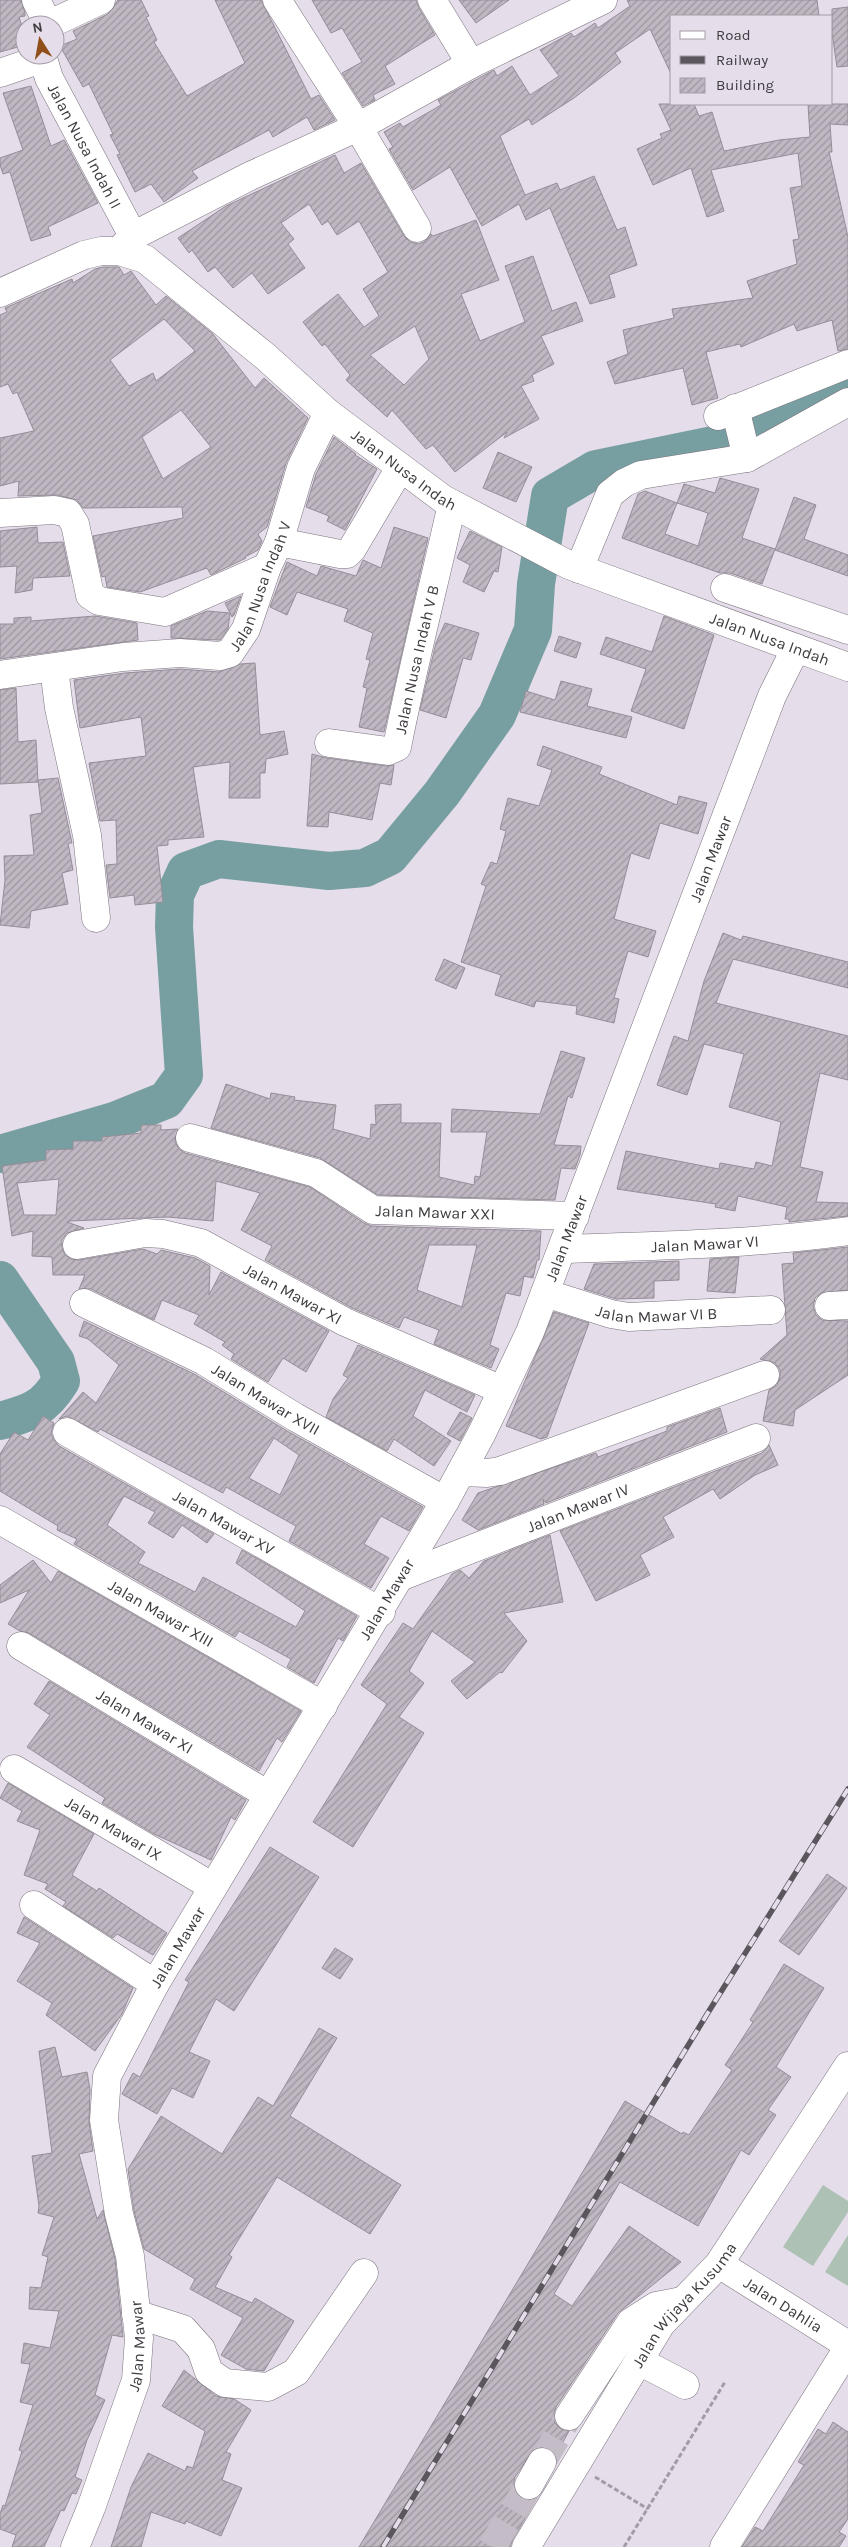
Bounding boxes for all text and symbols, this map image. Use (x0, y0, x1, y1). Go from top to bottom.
north arrow (15, 15, 65, 65)
legend (670, 15, 833, 105)
text: N (31, 18, 44, 37)
text: Road (716, 26, 751, 44)
text: Railway (716, 51, 768, 69)
text: Building (716, 76, 774, 94)
street label: Jalan Nusa Indah II (44, 81, 126, 212)
street label: Jalan Nusa Indah (348, 425, 460, 514)
street label: Jalan Nusa Indah V (225, 519, 295, 655)
street label: Jalan Nusa Indah V B (391, 583, 443, 736)
street label: Jalan Nusa Indah (708, 608, 832, 669)
street label: Jalan Mawar (686, 813, 736, 905)
street label: Jalan Mawar (541, 1192, 591, 1284)
street label: Jalan Mawar XXI (375, 1201, 495, 1224)
street label: Jalan Mawar VI (651, 1231, 760, 1256)
street label: Jalan Mawar XI (240, 1259, 345, 1328)
street label: Jalan Mawar VI B (594, 1301, 718, 1327)
street label: Jalan Mawar XVII (208, 1359, 323, 1439)
street label: Jalan Mawar IV (524, 1480, 632, 1536)
street label: Jalan Mawar XV (170, 1486, 278, 1559)
street label: Jalan Mawar (355, 1555, 418, 1643)
street label: Jalan Mawar XIII (105, 1576, 217, 1651)
street label: Jalan Mawar XI (93, 1685, 197, 1758)
street label: Jalan Mawar IX (62, 1793, 165, 1865)
street label: Jalan Mawar (146, 1903, 209, 1991)
street label: Jalan Wijaya Kusuma (628, 2239, 741, 2371)
street label: Jalan Dahlia (740, 2273, 826, 2337)
street label: Jalan Mawar (124, 2300, 149, 2394)

